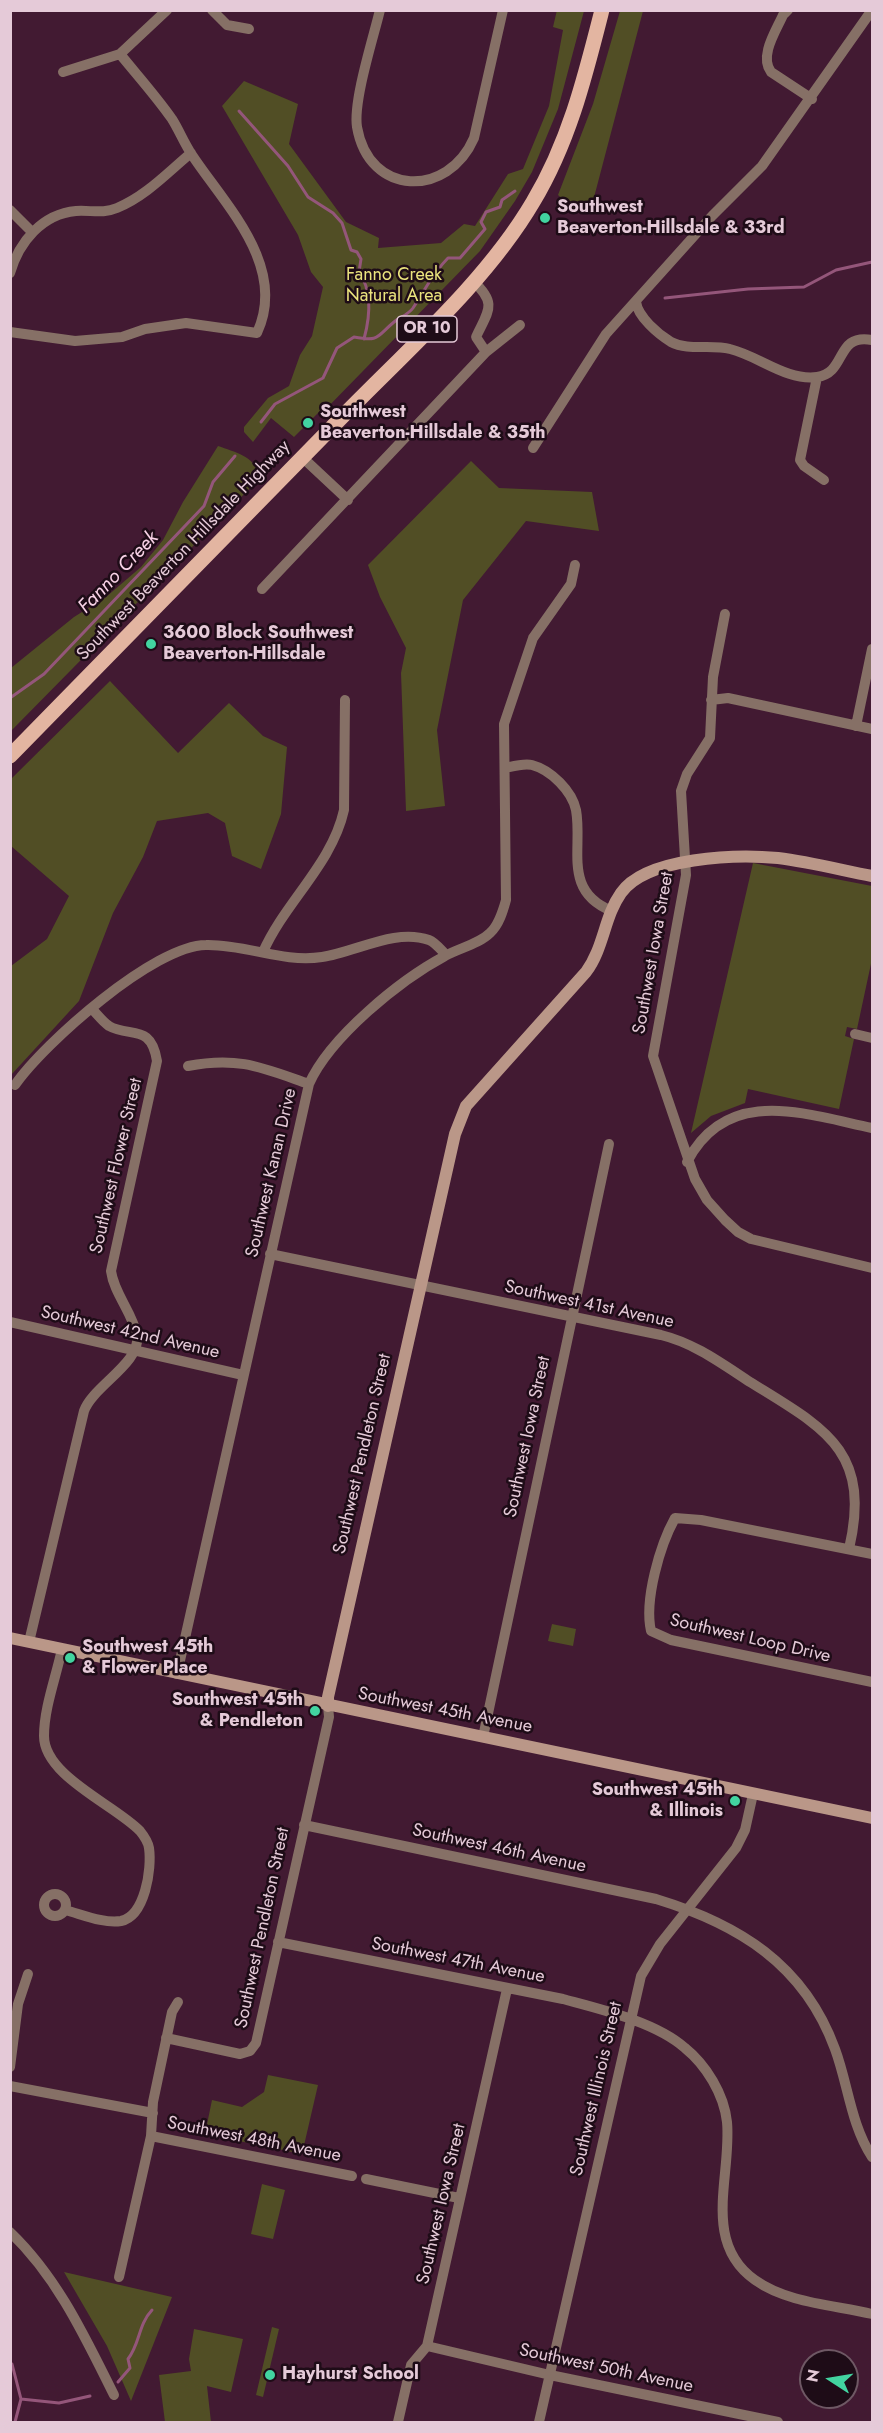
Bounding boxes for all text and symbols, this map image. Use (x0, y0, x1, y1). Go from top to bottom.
place label: Southwest Beaverton-Hillsdale & 33rd (557, 197, 785, 240)
marker: Southwest Beaverton-Hillsdale & 33rd (538, 211, 552, 225)
park label: Fanno Creek Natural Area (346, 265, 442, 308)
road number: OR 10 (397, 316, 457, 342)
place label: Southwest Beaverton-Hillsdale & 35th (320, 402, 546, 444)
marker: Southwest Beaverton-Hillsdale & 35th (301, 416, 315, 430)
street label: Southwest Beaverton Hillsdale Highway (73, 436, 295, 666)
water label: Fanno Creek (74, 527, 164, 619)
place label: 3600 Block Southwest Beaverton-Hillsdale (163, 623, 353, 666)
marker: 3600 Block Southwest Beaverton-Hillsdale (144, 637, 158, 651)
street label: Southwest Iowa Street (629, 870, 679, 1036)
street label: Southwest Flower Street (86, 1076, 148, 1256)
street label: Southwest Kanan Drive (242, 1086, 302, 1260)
street label: Southwest 41st Avenue (502, 1276, 676, 1334)
street label: Southwest 42nd Avenue (38, 1302, 222, 1364)
street label: Southwest Pendleton Street (329, 1352, 397, 1556)
street label: Southwest Iowa Street (500, 1354, 556, 1520)
street label: Southwest Loop Drive (667, 1610, 833, 1668)
place label: Southwest 45th & Flower Place (82, 1637, 213, 1680)
marker: Southwest 45th & Flower Place (63, 1651, 77, 1665)
street label: Southwest 45th Avenue (356, 1684, 534, 1738)
place label: Southwest 45th & Pendleton (172, 1690, 303, 1732)
marker: Southwest 45th & Pendleton (308, 1704, 322, 1718)
place label: Southwest 45th & Illinois (592, 1780, 723, 1822)
marker: Southwest 45th & Illinois (728, 1794, 742, 1808)
street label: Southwest 46th Avenue (410, 1820, 588, 1878)
street label: Southwest Pendleton Street (231, 1826, 295, 2030)
street label: Southwest 47th Avenue (369, 1934, 547, 1988)
street label: Southwest Illinois Street (566, 2000, 628, 2178)
street label: Southwest 48th Avenue (165, 2113, 343, 2167)
street label: Southwest Iowa Street (413, 2122, 471, 2286)
street label: Southwest 50th Avenue (517, 2340, 695, 2398)
north arrow (799, 2349, 859, 2409)
place label: Hayhurst School (282, 2364, 419, 2386)
text: N (800, 2367, 825, 2384)
marker: Hayhurst School (263, 2368, 277, 2382)

